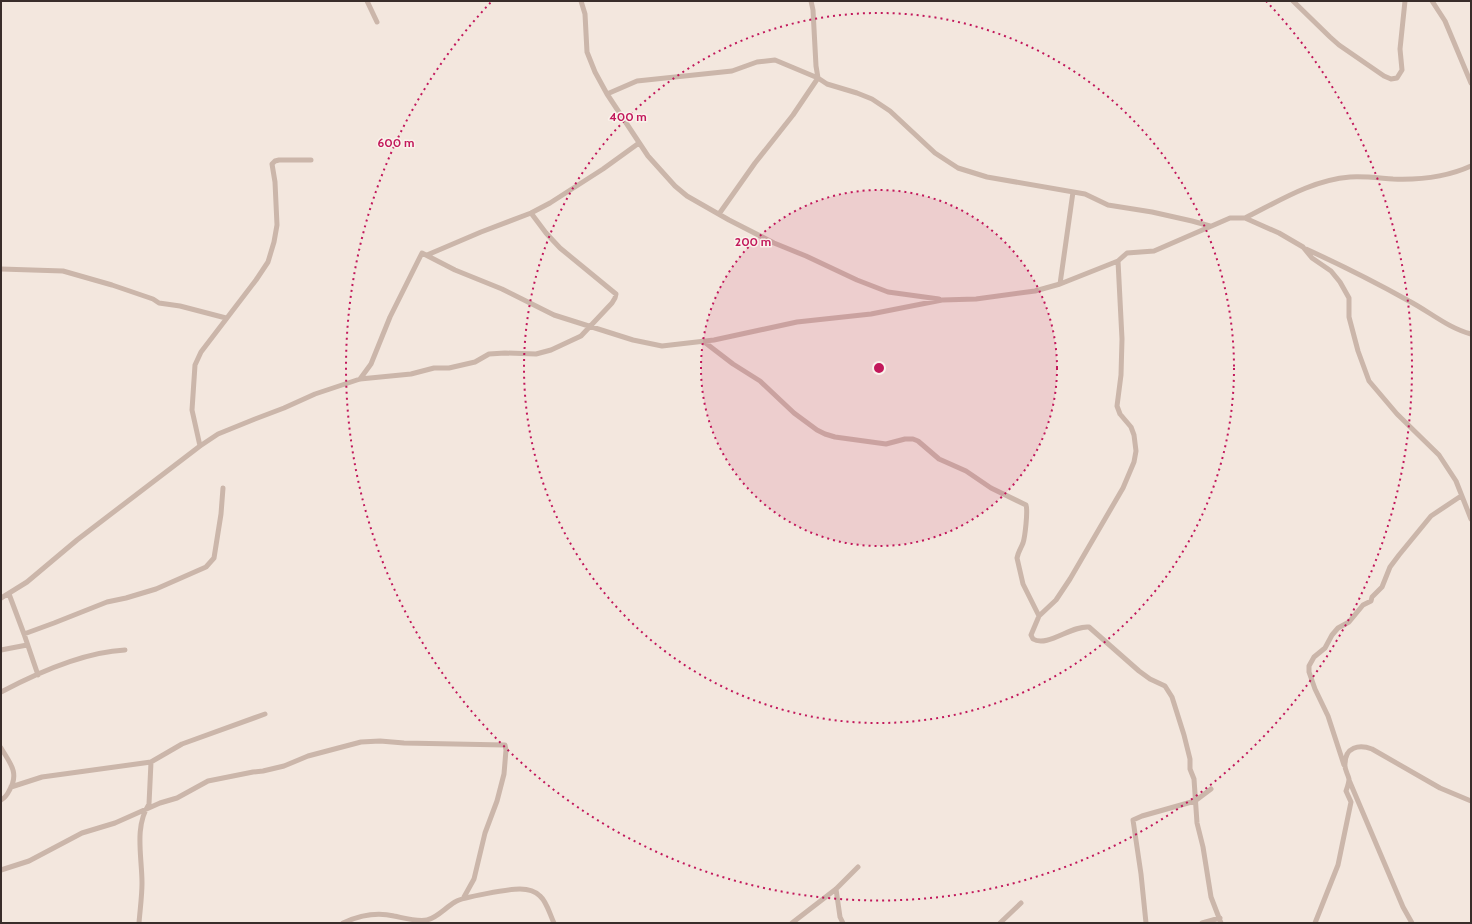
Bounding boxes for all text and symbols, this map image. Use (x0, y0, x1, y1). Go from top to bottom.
text: 400 m (609, 109, 647, 124)
text: 600 m (378, 135, 414, 150)
text: 200 m (735, 234, 771, 249)
centre of rings (872, 361, 886, 375)

